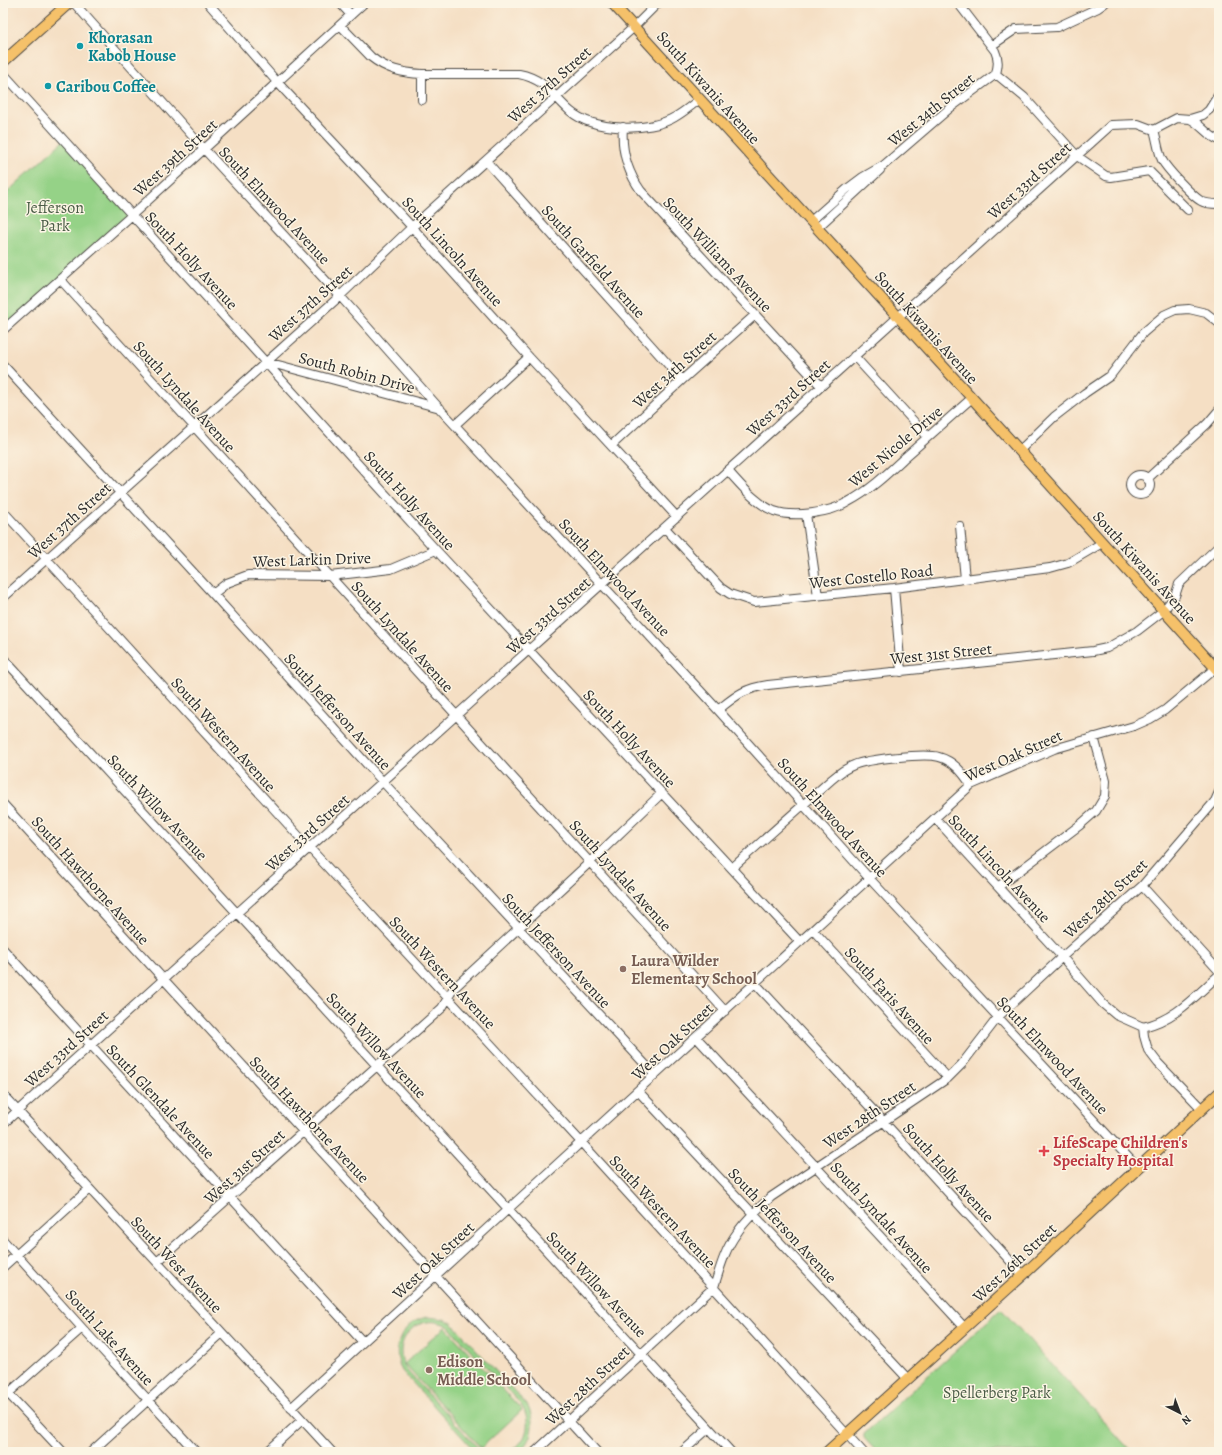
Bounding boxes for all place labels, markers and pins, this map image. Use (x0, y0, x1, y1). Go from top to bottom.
place label: Khorasan Kabob House (88, 27, 176, 67)
marker: Khorasan Kabob House (75, 41, 85, 51)
place label: Caribou Coffee (56, 76, 156, 98)
marker: Caribou Coffee (43, 81, 53, 91)
place label: Laura Wilder Elementary School (631, 950, 757, 990)
marker: Laura Wilder Elementary School (618, 964, 628, 974)
place label: LifeScape Children's Specialty Hospital (1053, 1132, 1188, 1172)
marker: LifeScape Children's Specialty Hospital (1038, 1145, 1050, 1157)
place label: Edison Middle School (437, 1351, 532, 1391)
marker: Edison Middle School (424, 1365, 434, 1375)

